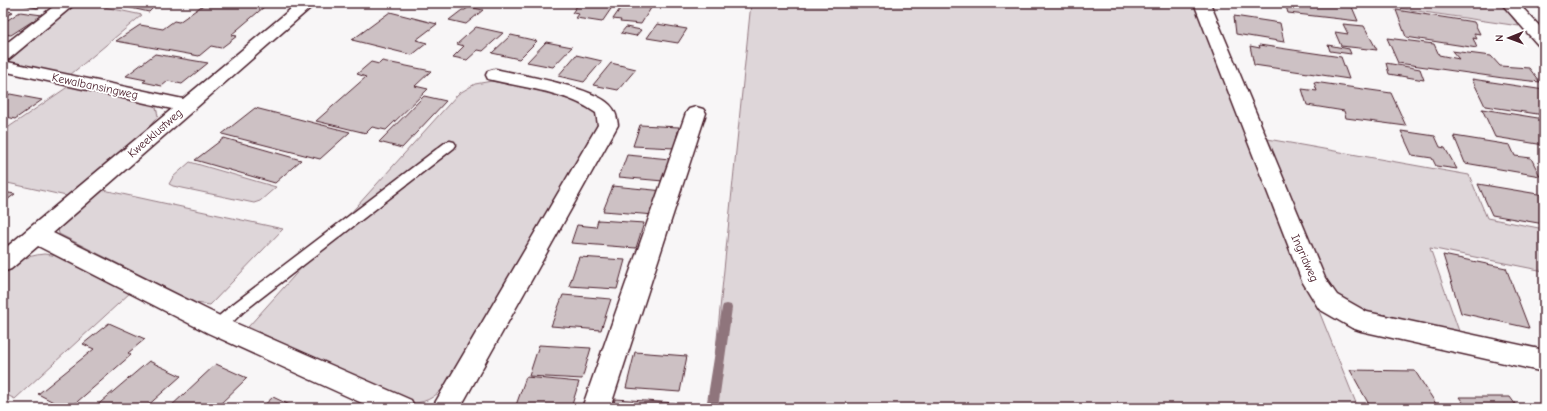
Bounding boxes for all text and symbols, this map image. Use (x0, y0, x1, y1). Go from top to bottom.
north arrow (1489, 18, 1529, 58)
text: N (1493, 34, 1506, 42)
street label: Kewalbansingweg (51, 70, 139, 102)
street label: Kweeklustweg (125, 105, 185, 161)
street label: Ingridweg (1288, 232, 1322, 284)

